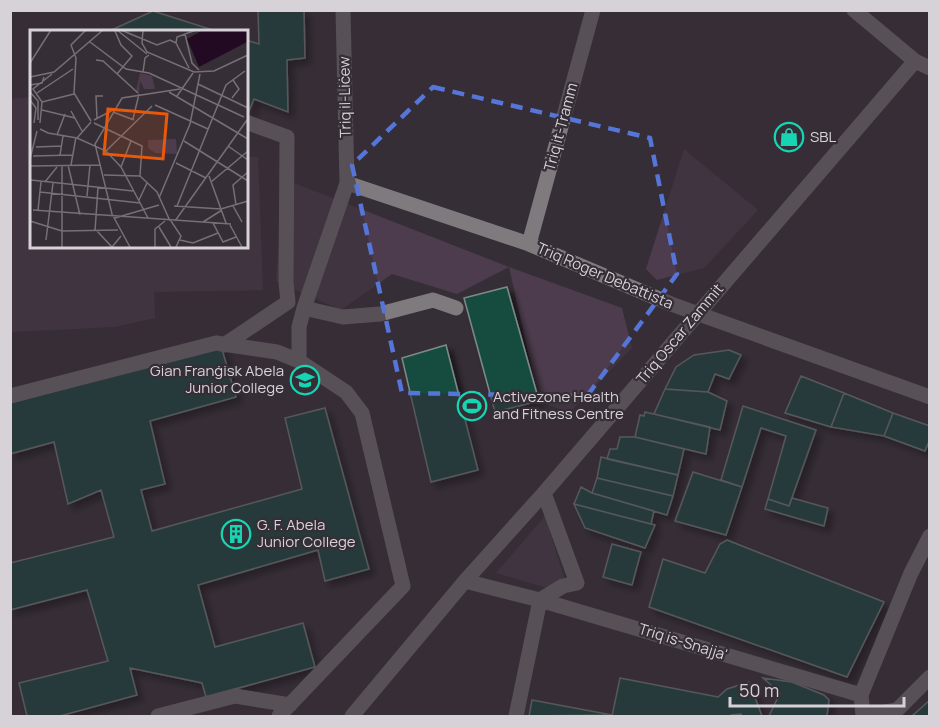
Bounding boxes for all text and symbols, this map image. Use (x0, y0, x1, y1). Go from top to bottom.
inset map (30, 30, 248, 248)
street label: Triq il-Liċew (333, 56, 356, 138)
street label: Triq it-Tramm (539, 80, 582, 173)
shop icon: SBL (773, 121, 805, 153)
place label: SBL (810, 126, 836, 147)
street label: Triq Roger Debattista (534, 237, 677, 314)
street label: Triq Oscar Zammit (631, 279, 728, 388)
place label: Gian Franġisk Abela Junior College (150, 360, 284, 398)
school or university icon: Gian Franġisk Abela Junior College (289, 364, 321, 396)
place label: Activezone Health and Fitness Centre (493, 386, 624, 424)
sports icon: Activezone Health and Fitness Centre (456, 390, 488, 422)
place label: G. F. Abela Junior College (257, 514, 356, 552)
building icon: G. F. Abela Junior College (220, 518, 252, 550)
street label: Triq is-Snajja' (636, 618, 730, 665)
scale bar (730, 670, 904, 708)
text: 50 m (739, 678, 779, 702)

